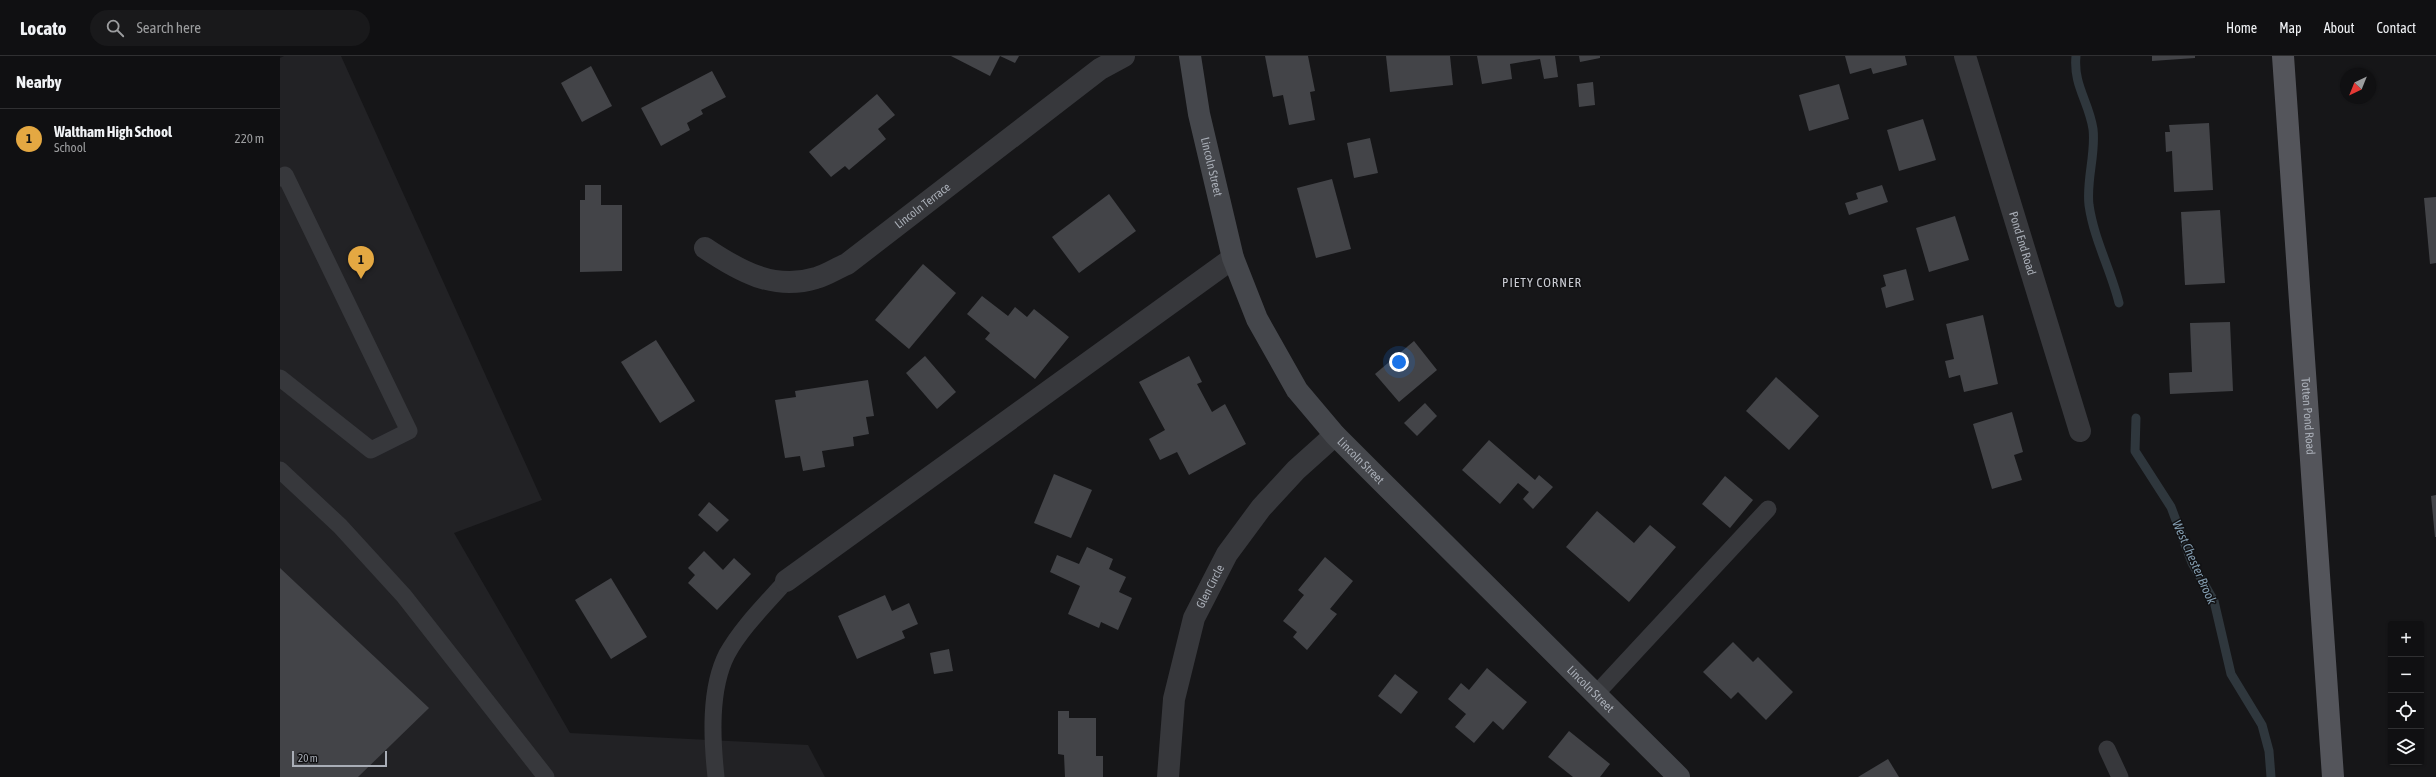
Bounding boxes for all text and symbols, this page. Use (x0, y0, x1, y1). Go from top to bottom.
search box (90, 10, 370, 46)
text: Locato (20, 17, 66, 39)
icon: search (104, 17, 126, 39)
text: Search here (136, 19, 201, 36)
text: Home (2226, 20, 2257, 36)
text: Map (2279, 20, 2302, 36)
text: About (2324, 20, 2355, 36)
text: Contact (2377, 20, 2416, 36)
north arrow (2340, 68, 2376, 104)
text: Nearby (16, 72, 62, 92)
text: Waltham High School (54, 123, 172, 140)
text: 1 (26, 131, 32, 146)
text: 220 m (235, 131, 264, 146)
street label: Lincoln Street (1198, 136, 1225, 198)
text: School (54, 140, 86, 155)
street label: Lincoln Terrace (892, 180, 953, 231)
street label: Pond End Road (2006, 210, 2039, 277)
pin: 1 (348, 246, 374, 279)
district label: PIETY CORNER (1502, 275, 1582, 290)
your location (1389, 352, 1409, 372)
street label: Totten Pond Road (2298, 377, 2318, 455)
street label: Lincoln Street (1334, 434, 1387, 487)
water label: West Chester Brook (2169, 518, 2220, 607)
street label: Glen Circle (1193, 562, 1227, 611)
map controls (2388, 621, 2424, 765)
button: + (2388, 621, 2424, 657)
button: − (2388, 657, 2424, 693)
street label: Lincoln Street (1564, 663, 1617, 716)
button: locate (2388, 693, 2424, 729)
button: layers (2388, 729, 2424, 765)
scale bar (292, 749, 387, 768)
text: 20 m (298, 752, 318, 764)

